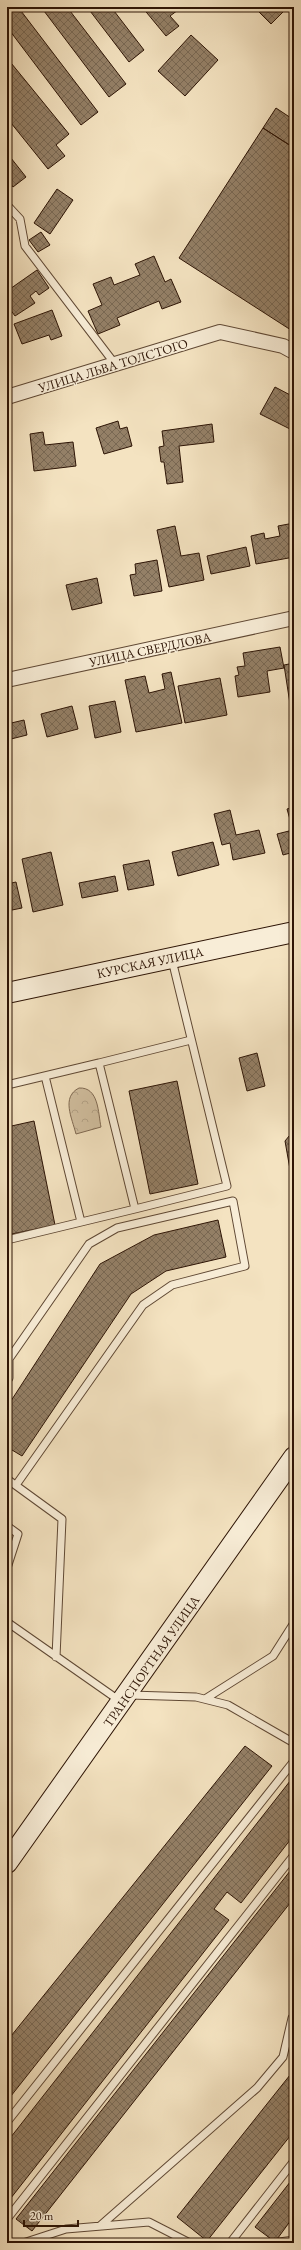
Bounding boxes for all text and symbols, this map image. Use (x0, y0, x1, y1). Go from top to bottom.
street label: УЛИЦА ЛЬВА ТОЛСТОГО (35, 335, 190, 397)
street label: УЛИЦА СВЕРДЛОВА (87, 628, 214, 671)
street label: КУРСКАЯ УЛИЦА (95, 943, 206, 982)
street label: ТРАНСПОРТНАЯ УЛИЦА (99, 1591, 204, 1730)
scale bar (24, 2202, 78, 2228)
text: 20 m (30, 2208, 54, 2224)

